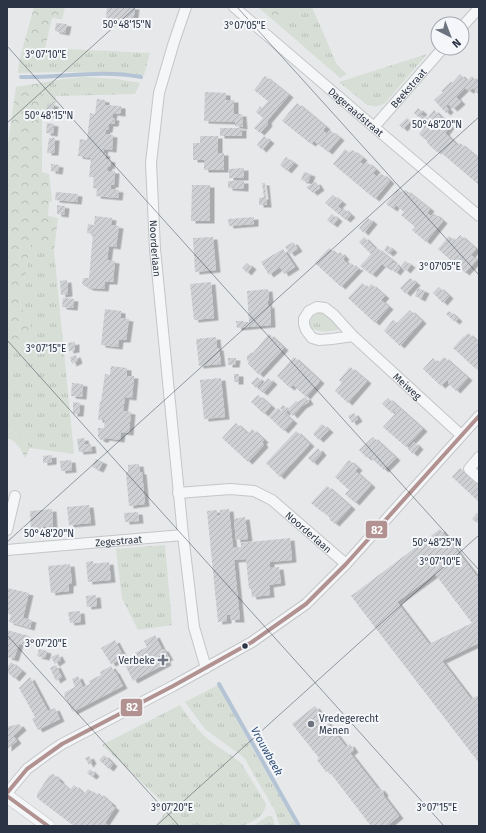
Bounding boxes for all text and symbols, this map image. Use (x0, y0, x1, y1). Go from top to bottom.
north arrow (430, 16, 470, 56)
text: 50°48'15"N (103, 19, 151, 31)
text: 3°07'05"E (224, 20, 266, 32)
text: N (449, 36, 463, 50)
text: 3°07'10"E (25, 49, 67, 61)
street label: Beekstraat (389, 66, 430, 111)
street label: Dageraadstraat (326, 86, 386, 140)
text: 50°48'15"N (25, 110, 73, 122)
text: 50°48'20"N (412, 119, 462, 131)
street label: Noorderlaan (147, 220, 163, 277)
text: 3°07'05"E (419, 261, 461, 273)
text: 3°07'15"E (26, 343, 66, 355)
street label: Meiweg (390, 371, 424, 403)
street label: Noorderlaan (283, 509, 334, 556)
line badge: 82 (365, 520, 388, 539)
text: 82 (371, 524, 383, 537)
text: 50°48'20"N (24, 528, 74, 540)
street label: Zegestraat (95, 533, 143, 549)
text: 50°48'25"N (412, 537, 462, 549)
text: 3°07'10"E (419, 556, 461, 568)
text: 3°07'20"E (25, 638, 67, 650)
unlabelled marker (240, 641, 250, 651)
place label: Verbeke (119, 655, 155, 667)
marker: Verbeke (158, 655, 168, 665)
line badge: 82 (120, 698, 143, 717)
text: 82 (126, 701, 138, 714)
place label: Vredegerecht Menen (319, 713, 379, 737)
marker: Vredegerecht Menen (306, 719, 316, 729)
water label: Vrouwbeek (248, 724, 285, 778)
text: 3°07'20"E (151, 802, 193, 814)
text: 3°07'15"E (417, 802, 457, 814)

